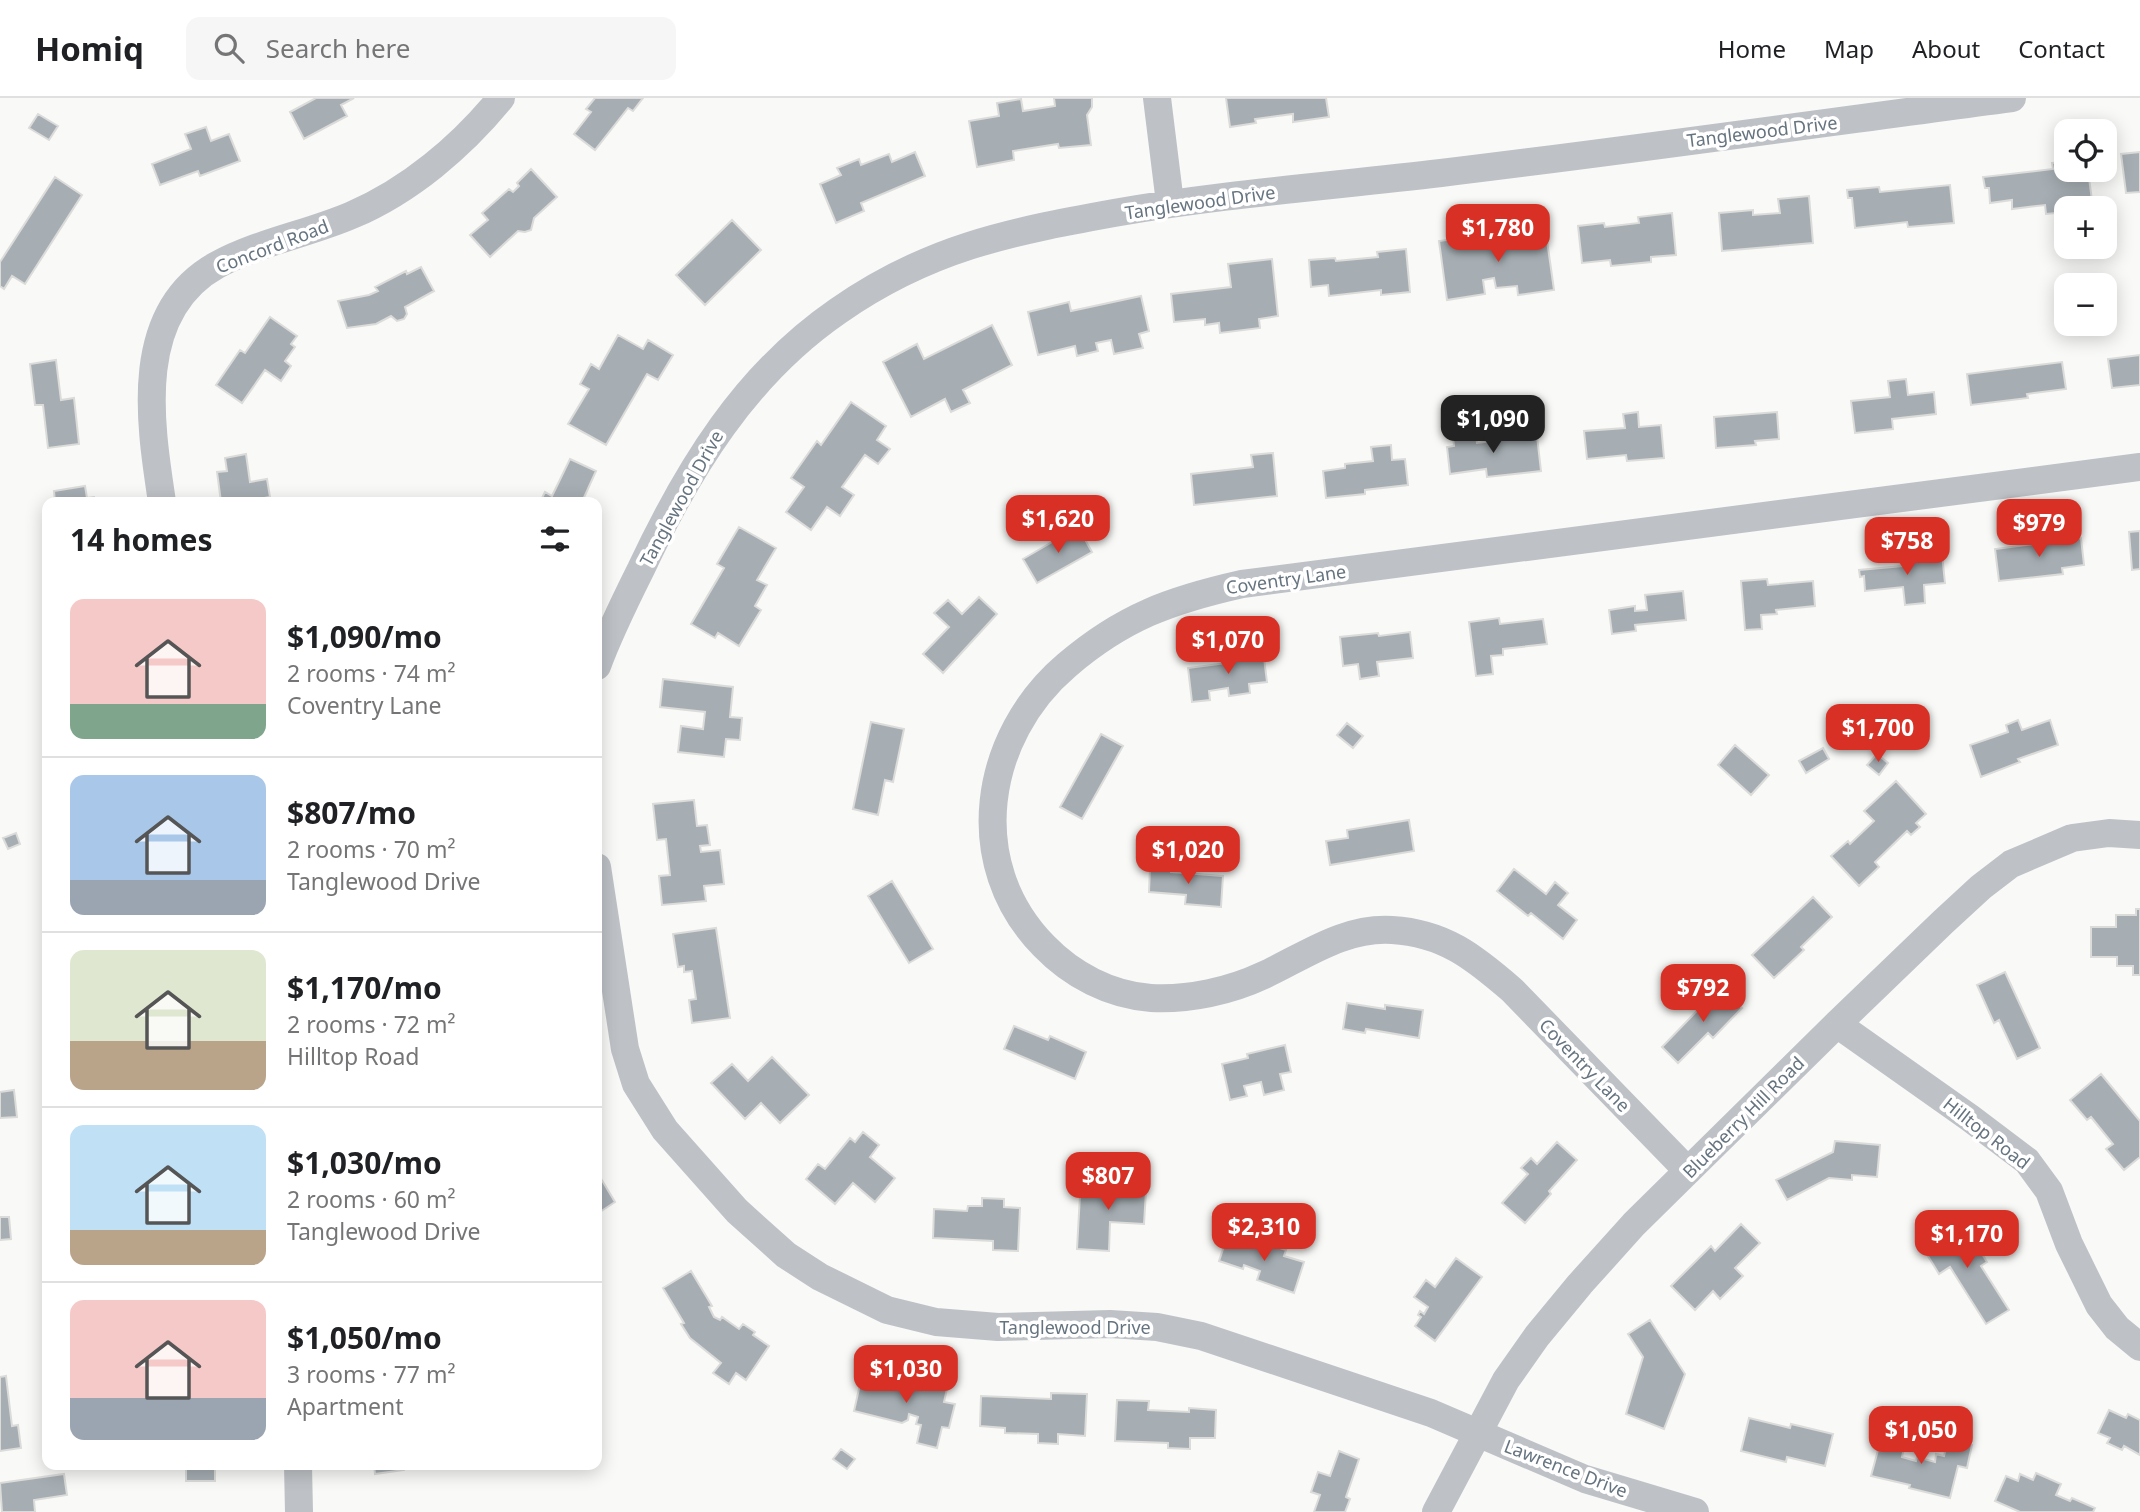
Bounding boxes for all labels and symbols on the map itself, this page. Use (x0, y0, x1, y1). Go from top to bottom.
street label: Tanglewood Drive (1685, 110, 1839, 152)
street label: Tanglewood Drive (1123, 180, 1277, 224)
pin: $1,780 (1441, 204, 1555, 264)
street label: Concord Road (212, 213, 332, 279)
pin: $1,090 (1436, 396, 1550, 455)
street label: Tanglewood Drive (634, 426, 728, 570)
pin: $1,620 (1001, 496, 1115, 555)
pin: $979 (1998, 500, 2080, 559)
pin: $758 (1866, 518, 1948, 577)
street label: Coventry Lane (1224, 559, 1348, 599)
pin: $1,070 (1171, 616, 1285, 676)
pin: $1,700 (1821, 704, 1935, 764)
pin: $1,020 (1131, 826, 1245, 886)
pin: $792 (1662, 964, 1744, 1024)
street label: Coventry Lane (1534, 1013, 1636, 1117)
street label: Blueberry Hill Road (1677, 1051, 1809, 1183)
street label: Hilltop Road (1939, 1092, 2035, 1174)
pin: $807 (1067, 1152, 1149, 1212)
pin: $2,310 (1207, 1204, 1321, 1263)
pin: $1,170 (1910, 1210, 2024, 1270)
street label: Tanglewood Drive (999, 1315, 1151, 1339)
pin: $1,030 (849, 1346, 963, 1405)
pin: $1,050 (1864, 1406, 1978, 1466)
street label: Lawrence Drive (1501, 1434, 1631, 1502)

